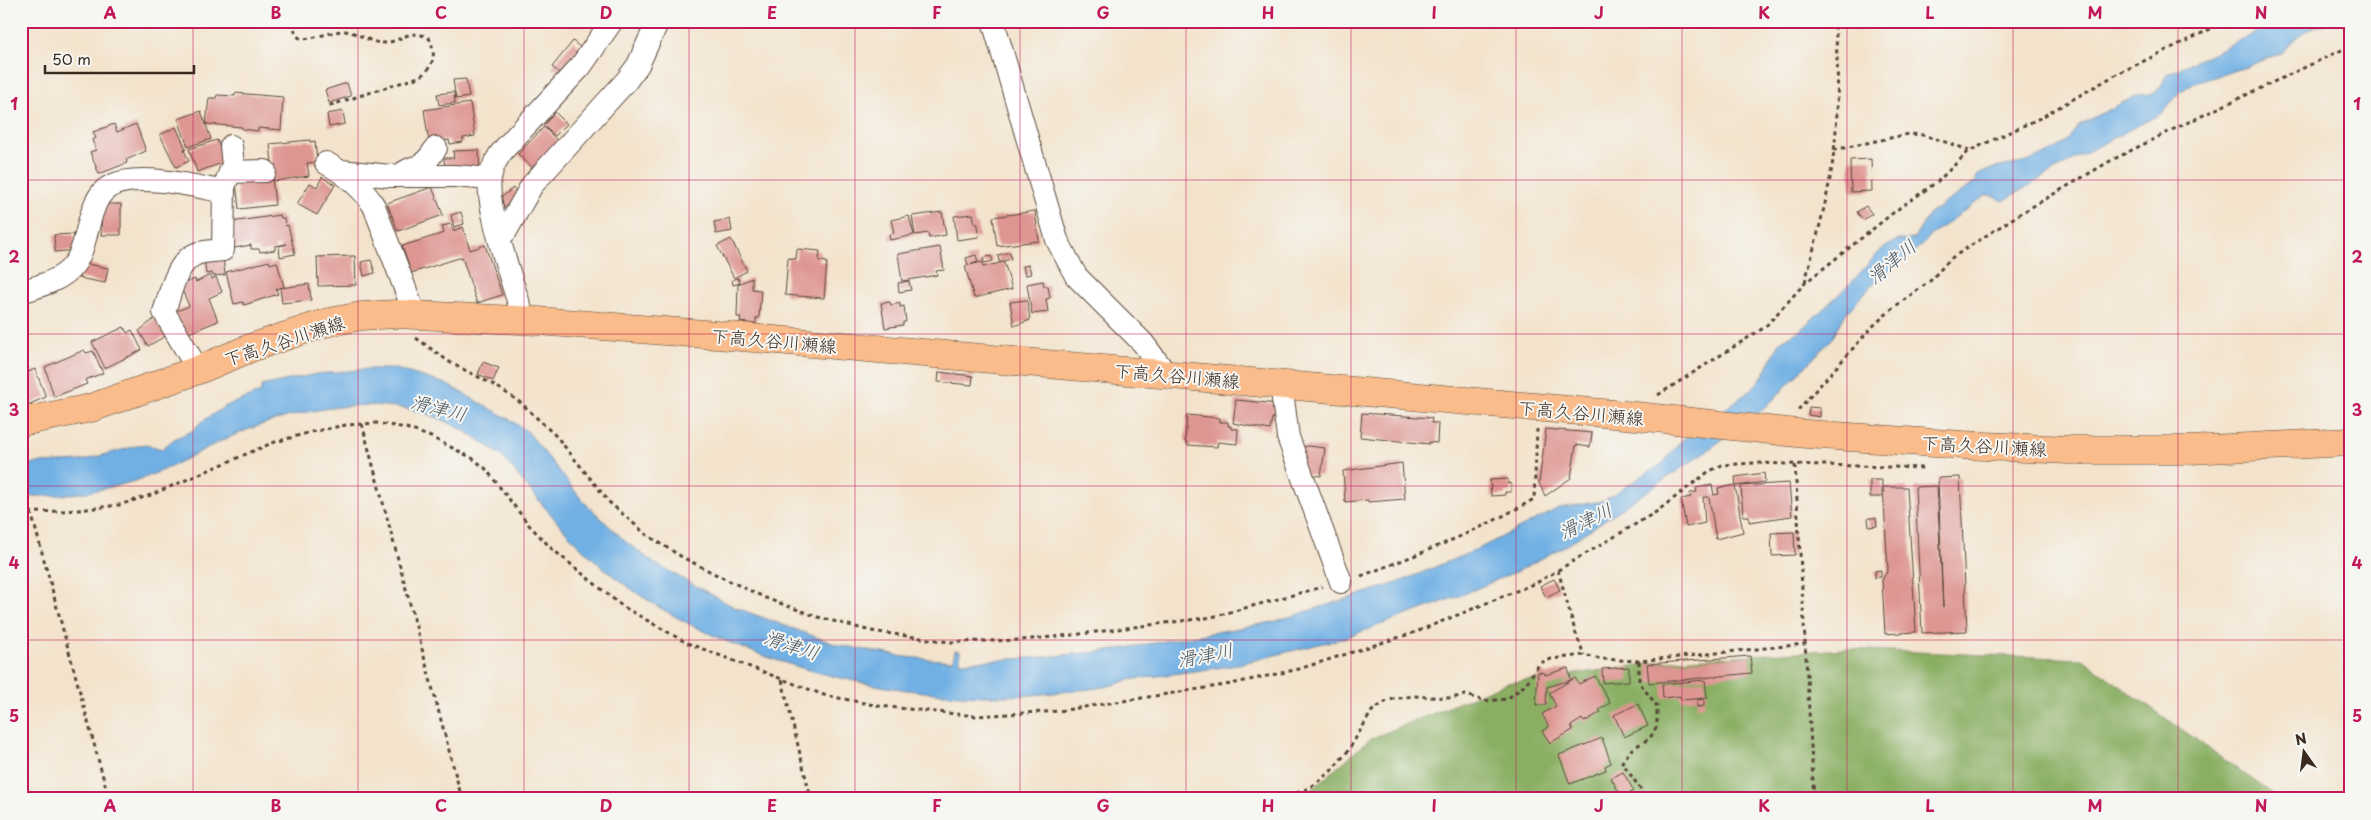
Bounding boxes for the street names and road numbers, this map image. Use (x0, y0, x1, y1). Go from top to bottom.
street label: 下高久谷川瀬線 (220, 308, 348, 372)
street label: 下高久谷川瀬線 (710, 321, 838, 359)
street label: 下高久谷川瀬線 (1113, 356, 1241, 394)
street label: 下高久谷川瀬線 (1517, 393, 1645, 431)
street label: 下高久谷川瀬線 (1920, 428, 2048, 462)

